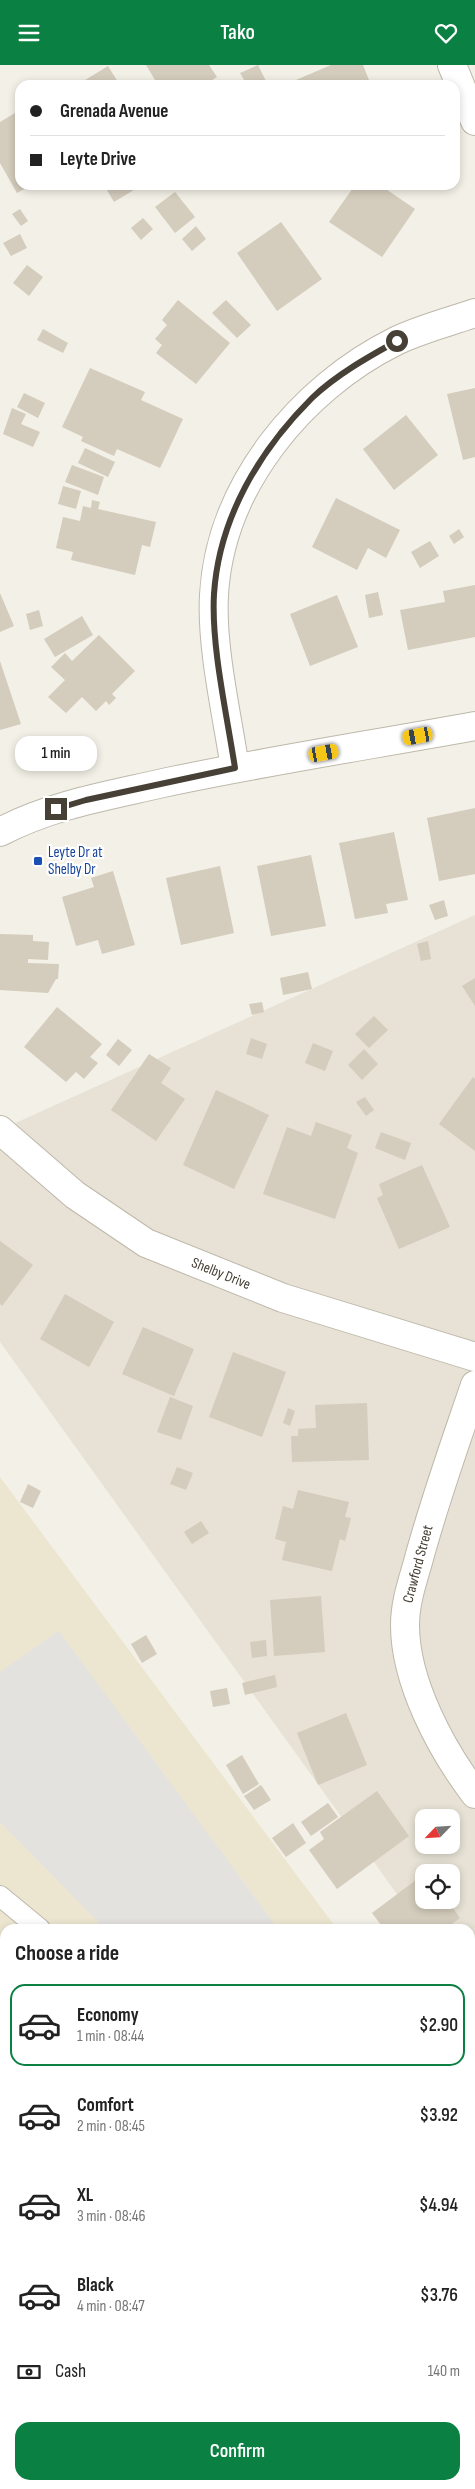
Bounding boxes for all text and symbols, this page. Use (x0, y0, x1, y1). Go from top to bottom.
icon: menu (15, 19, 43, 47)
text: Tako (220, 19, 255, 46)
icon: heart (432, 19, 460, 47)
text: Grenada Avenue (60, 100, 168, 123)
text: Leyte Drive (60, 148, 136, 171)
route start (386, 330, 408, 352)
car (401, 726, 434, 746)
callout: 1 min (15, 737, 97, 771)
car (307, 743, 340, 763)
text: 1 min (41, 744, 71, 763)
route end (45, 798, 67, 820)
place label: Leyte Dr at Shelby Dr (48, 843, 103, 879)
marker: Leyte Dr at Shelby Dr (32, 855, 44, 867)
street label: Shelby Drive (189, 1253, 254, 1294)
street label: Crawford Street (398, 1523, 438, 1605)
north arrow (415, 1809, 460, 1854)
map controls (415, 1809, 460, 1909)
button: locate (415, 1864, 460, 1909)
text: Choose a ride (15, 1940, 119, 1967)
icon: car (17, 2003, 62, 2048)
text: Economy (77, 2004, 139, 2027)
text: $2.90 (419, 2014, 458, 2037)
text: 1 min · 08:44 (77, 2027, 144, 2046)
icon: car (17, 2093, 62, 2138)
text: Comfort (77, 2094, 134, 2117)
text: $3.92 (420, 2104, 458, 2127)
text: 2 min · 08:45 (77, 2117, 145, 2136)
icon: car (17, 2183, 62, 2228)
text: XL (77, 2184, 93, 2207)
text: $4.94 (419, 2194, 458, 2217)
text: 3 min · 08:46 (77, 2207, 145, 2226)
icon: car (17, 2273, 62, 2318)
text: Black (77, 2274, 114, 2297)
text: $3.76 (420, 2284, 458, 2307)
text: 4 min · 08:47 (77, 2297, 145, 2316)
icon: cash (15, 2358, 43, 2386)
text: Cash (55, 2360, 86, 2383)
text: 140 m (428, 2362, 460, 2381)
button: Confirm (15, 2422, 460, 2480)

